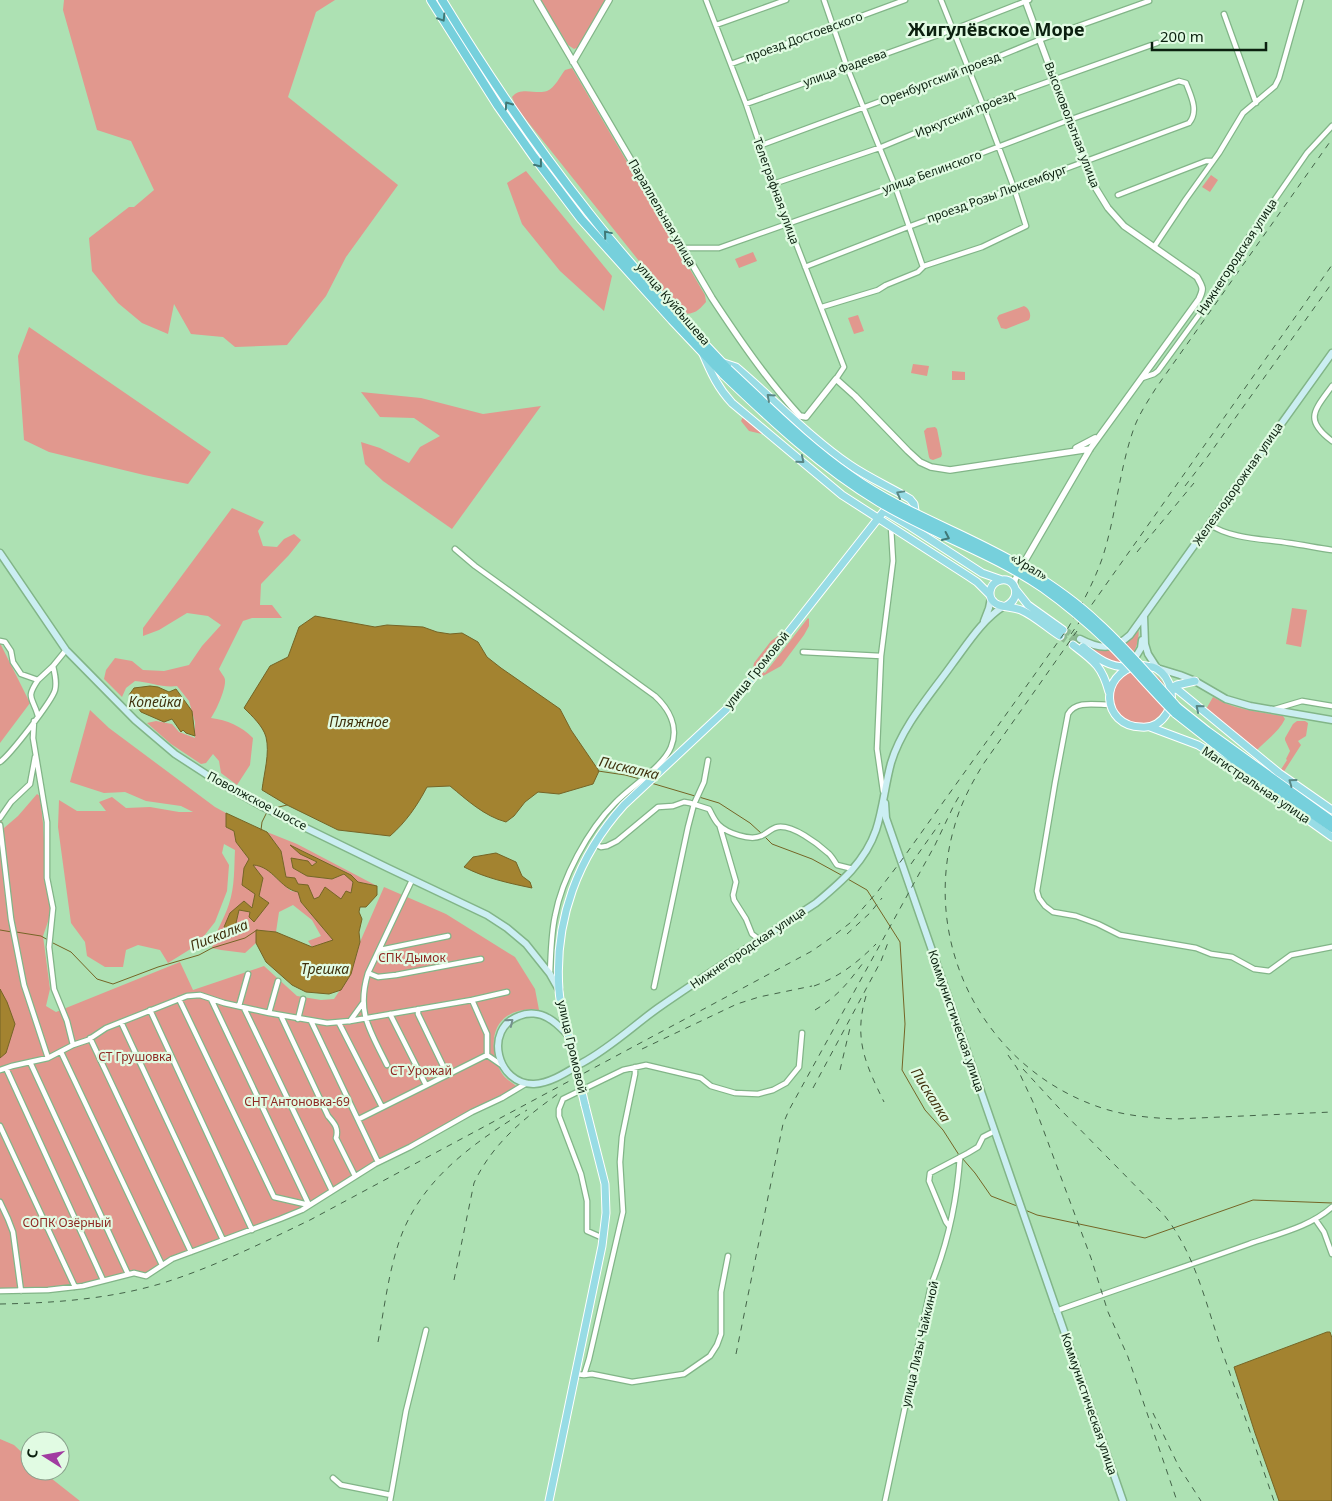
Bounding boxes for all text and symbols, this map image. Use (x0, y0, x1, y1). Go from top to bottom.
street label: проезд Достоевского (743, 7, 865, 66)
one-way arrow (436, 13, 446, 22)
district label: Жигулёвское Море (907, 17, 1085, 41)
scale bar (1152, 20, 1266, 52)
text: 200 m (1160, 26, 1204, 46)
street label: улица Фадеева (801, 45, 889, 90)
street label: Оренбургский проезд (877, 47, 1003, 109)
street label: Высоковольтная улица (1041, 59, 1104, 190)
street label: Иркутский проезд (912, 86, 1018, 141)
one-way arrow (505, 101, 515, 110)
street label: Телеграфная улица (749, 135, 804, 247)
street label: улица Белинского (880, 146, 984, 197)
street label: Параллельная улица (625, 156, 700, 270)
one-way arrow (534, 158, 542, 167)
street label: проезд Розы Люксембург (924, 160, 1069, 227)
street label: Нижнегородская улица (1192, 195, 1281, 318)
one-way arrow (604, 231, 612, 240)
street label: улица Куйбышева (632, 258, 714, 349)
one-way arrow (767, 394, 776, 403)
street label: Железнодорожная улица (1188, 419, 1287, 549)
one-way arrow (795, 454, 804, 463)
one-way arrow (896, 490, 905, 500)
one-way arrow (941, 530, 950, 541)
street label: «Урал» (1008, 549, 1051, 584)
street label: улица Громовой (720, 627, 793, 712)
water label: Копейка (128, 692, 182, 711)
one-way arrow (1196, 705, 1205, 714)
water label: Пляжное (329, 712, 389, 731)
street label: Магистральная улица (1199, 742, 1314, 827)
water label: Пискалка (597, 751, 661, 784)
street label: Поволжское шоссе (204, 767, 310, 834)
one-way arrow (1288, 779, 1298, 788)
street label: Нижнегородская улица (687, 902, 809, 993)
water label: Пискалка (187, 914, 251, 955)
street label: Коммунистическая улица (924, 948, 989, 1094)
park label: СПК Дымок (378, 949, 446, 966)
water label: Трешка (301, 959, 349, 978)
street label: улица Громовой (554, 999, 591, 1095)
one-way arrow (504, 1019, 513, 1028)
park label: СТ Грушовка (98, 1048, 172, 1065)
park label: СТ Урожай (390, 1062, 452, 1079)
water label: Пискалка (907, 1064, 956, 1126)
park label: СНТ Антоновка-69 (244, 1093, 350, 1110)
park label: СОПК Озёрный (23, 1214, 111, 1231)
street label: улица Лизы Чайкиной (897, 1279, 942, 1409)
street label: Коммунистическая улица (1057, 1331, 1122, 1477)
north arrow (20, 1431, 70, 1481)
text: С (22, 1447, 42, 1460)

